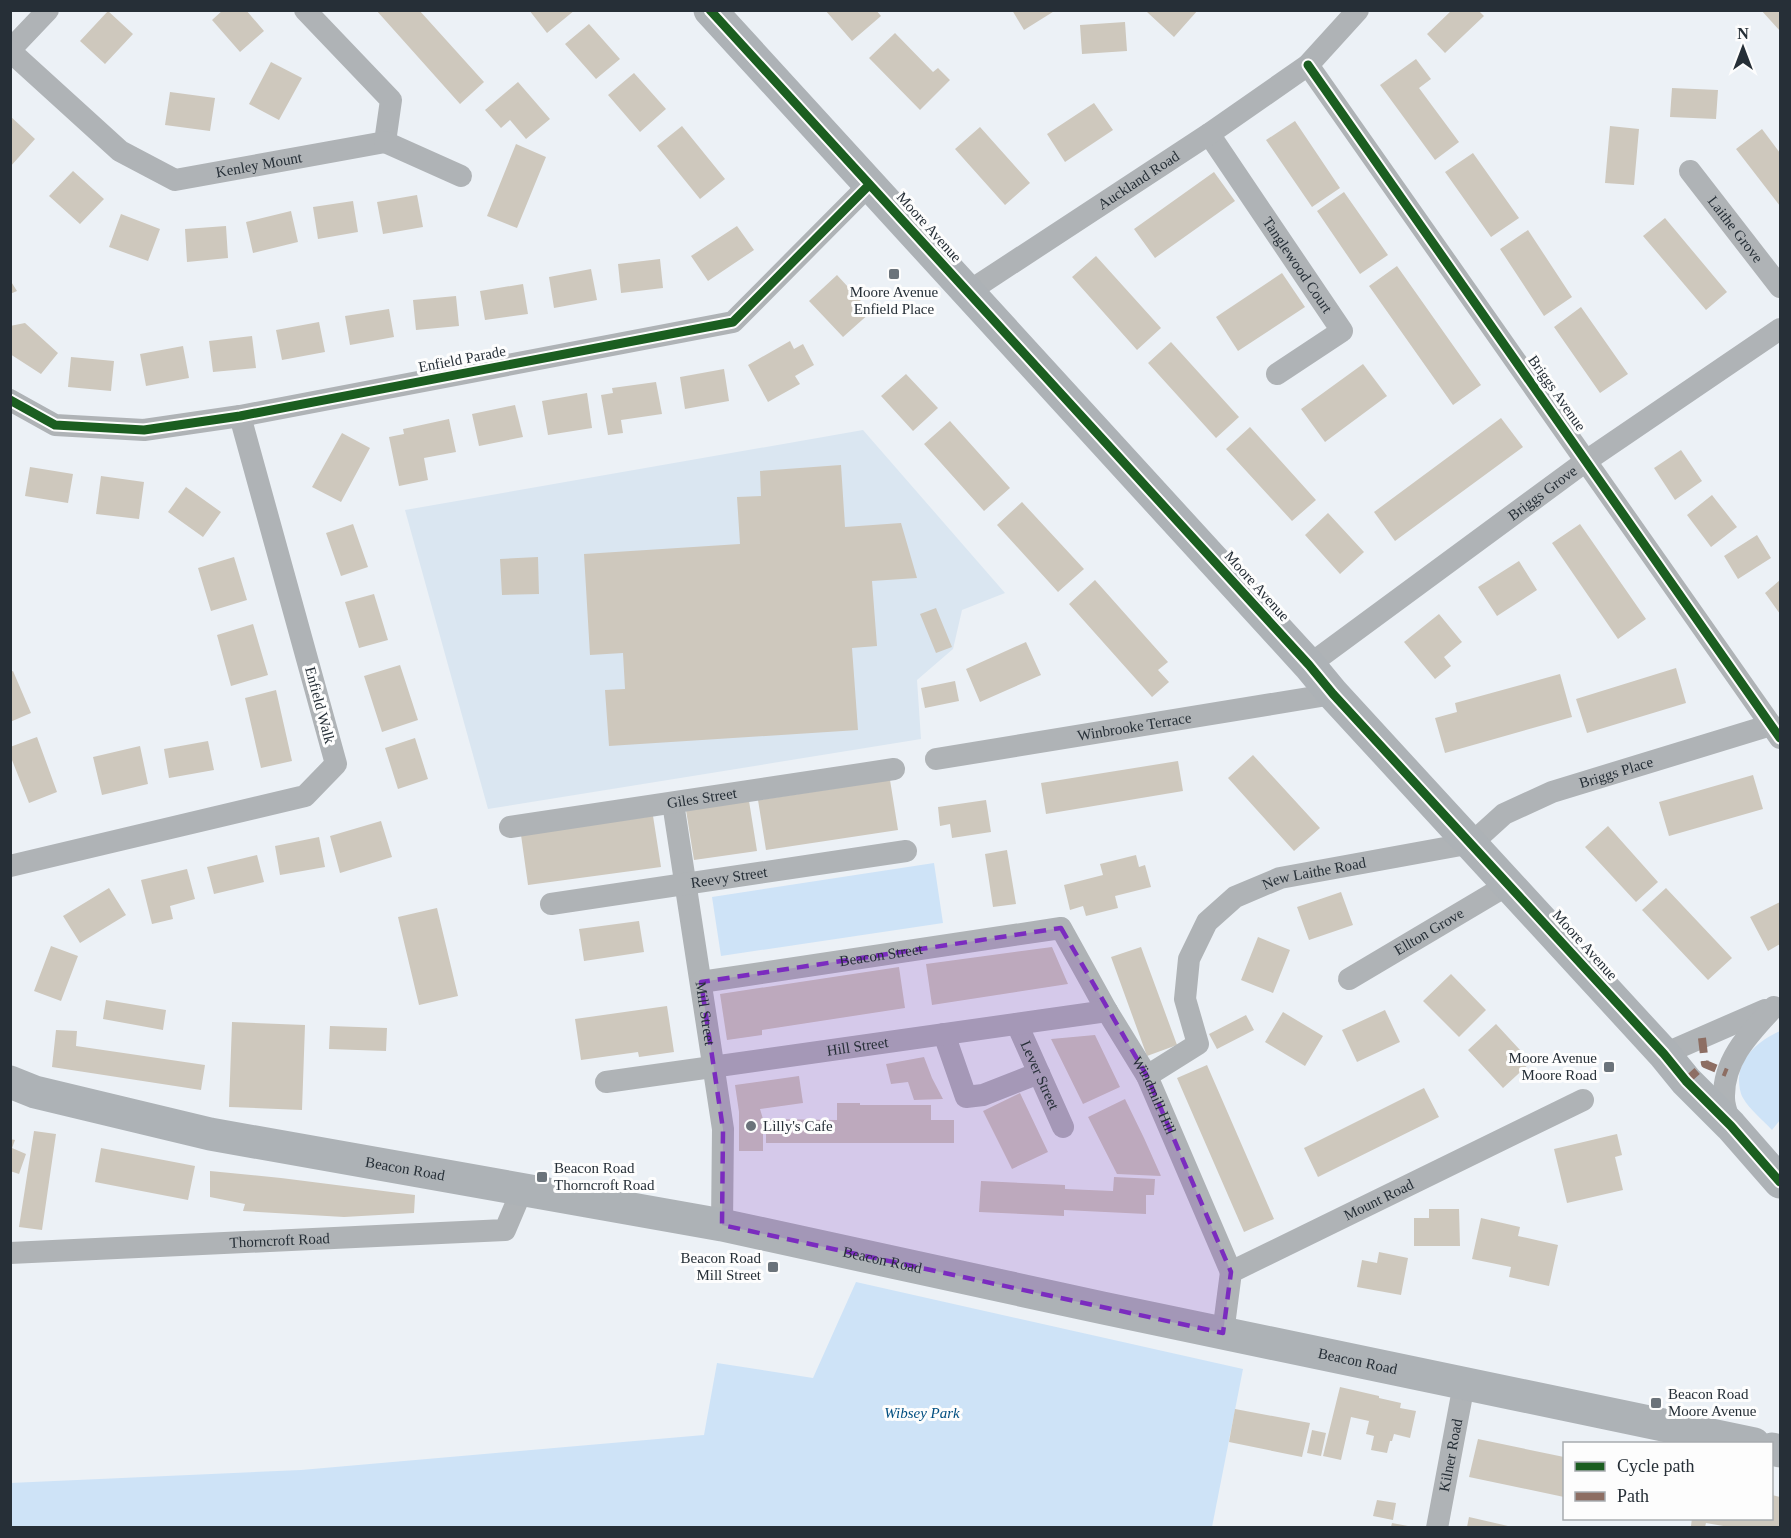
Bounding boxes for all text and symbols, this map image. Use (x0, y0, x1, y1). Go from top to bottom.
north arrow (1713, 18, 1773, 78)
text: N (1737, 25, 1749, 42)
street label: Auckland Road (1095, 147, 1183, 213)
street label: Kenley Mount (215, 149, 304, 180)
street label: Moore Avenue (893, 189, 965, 265)
street label: Laithe Grove (1705, 193, 1766, 266)
street label: Tanglewood Court (1259, 214, 1336, 316)
marker: Moore Avenue Enfield Place (887, 267, 901, 281)
place label: Moore Avenue Enfield Place (850, 284, 939, 317)
street label: Enfield Parade (417, 343, 507, 375)
street label: Briggs Avenue (1525, 352, 1589, 434)
street label: Briggs Grove (1505, 462, 1580, 524)
street label: Moore Avenue (1221, 548, 1293, 624)
street label: Enfield Walk (302, 665, 338, 746)
street label: Winbrooke Terrace (1076, 709, 1193, 744)
street label: Briggs Place (1577, 753, 1655, 791)
street label: Giles Street (666, 785, 739, 811)
street label: New Laithe Road (1260, 854, 1368, 893)
street label: Reevy Street (690, 864, 769, 891)
street label: Ellton Grove (1391, 905, 1467, 958)
street label: Moore Avenue (1549, 907, 1621, 983)
street label: Beacon Street (838, 941, 924, 969)
street label: Mill Street (692, 980, 718, 1048)
street label: Hill Street (826, 1034, 890, 1059)
street label: Lever Street (1017, 1038, 1063, 1113)
place label: Moore Avenue Moore Road (1509, 1050, 1597, 1083)
street label: Windmill Hill (1129, 1054, 1179, 1137)
marker: Moore Avenue Moore Road (1602, 1060, 1616, 1074)
place label: Lilly's Cafe (763, 1118, 833, 1134)
marker: Lilly's Cafe (744, 1119, 758, 1133)
street label: Beacon Road (364, 1154, 447, 1184)
place label: Beacon Road Thorncroft Road (554, 1160, 655, 1193)
marker: Beacon Road Thorncroft Road (535, 1170, 549, 1184)
street label: Mount Road (1341, 1176, 1417, 1224)
street label: Thorncroft Road (229, 1230, 331, 1251)
street label: Beacon Road (841, 1244, 924, 1276)
place label: Beacon Road Mill Street (681, 1250, 762, 1283)
marker: Beacon Road Mill Street (766, 1260, 780, 1274)
street label: Beacon Road (1317, 1345, 1399, 1377)
place label: Beacon Road Moore Avenue (1668, 1386, 1757, 1419)
marker: Beacon Road Moore Avenue (1649, 1396, 1663, 1410)
park label: Wibsey Park (884, 1405, 960, 1421)
street label: Kilner Road (1436, 1417, 1465, 1493)
legend (1563, 1442, 1773, 1520)
text: Cycle path (1617, 1456, 1694, 1476)
text: Path (1617, 1486, 1649, 1506)

